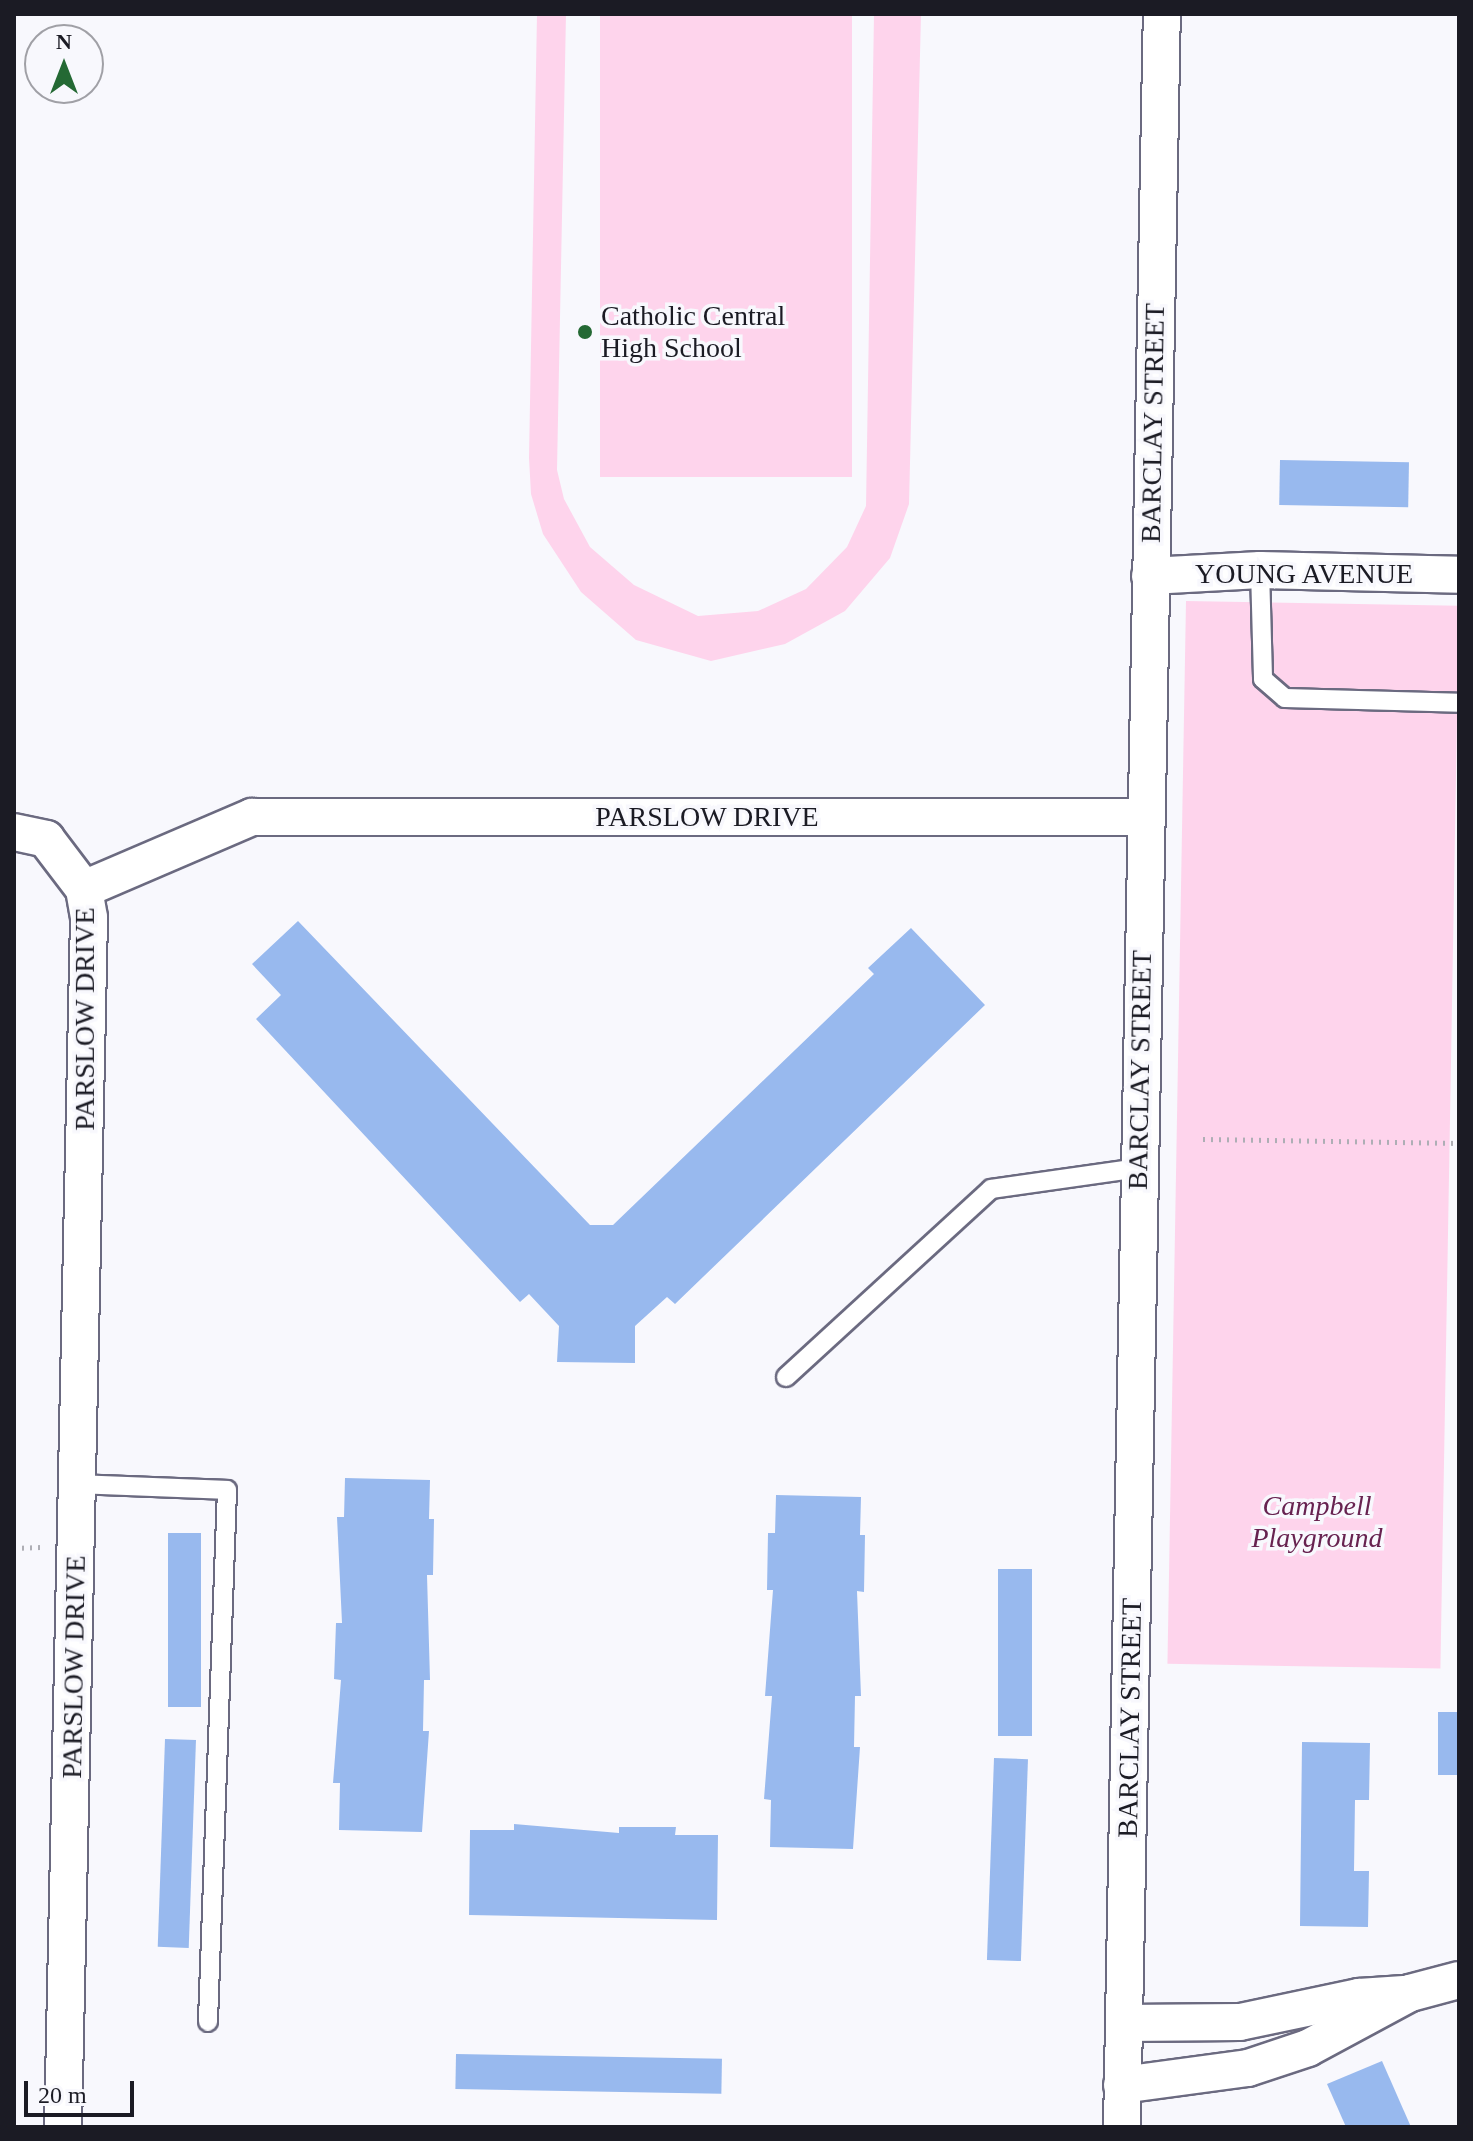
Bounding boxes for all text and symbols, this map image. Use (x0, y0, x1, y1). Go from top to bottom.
north arrow (24, 24, 104, 104)
text: N (56, 29, 72, 54)
place label: Catholic Central High School (601, 299, 785, 365)
street label: BARCLAY STREET (1134, 302, 1172, 544)
marker: Catholic Central High School (576, 323, 594, 341)
street label: YOUNG AVENUE (1194, 557, 1414, 591)
street label: PARSLOW DRIVE (595, 800, 819, 834)
street label: PARSLOW DRIVE (68, 907, 102, 1131)
street label: BARCLAY STREET (1121, 949, 1159, 1191)
park label: Campbell Playground (1251, 1489, 1383, 1555)
street label: PARSLOW DRIVE (55, 1555, 93, 1779)
street label: BARCLAY STREET (1111, 1597, 1149, 1839)
scale bar (28, 2065, 138, 2115)
text: 20 m (38, 2082, 87, 2108)

